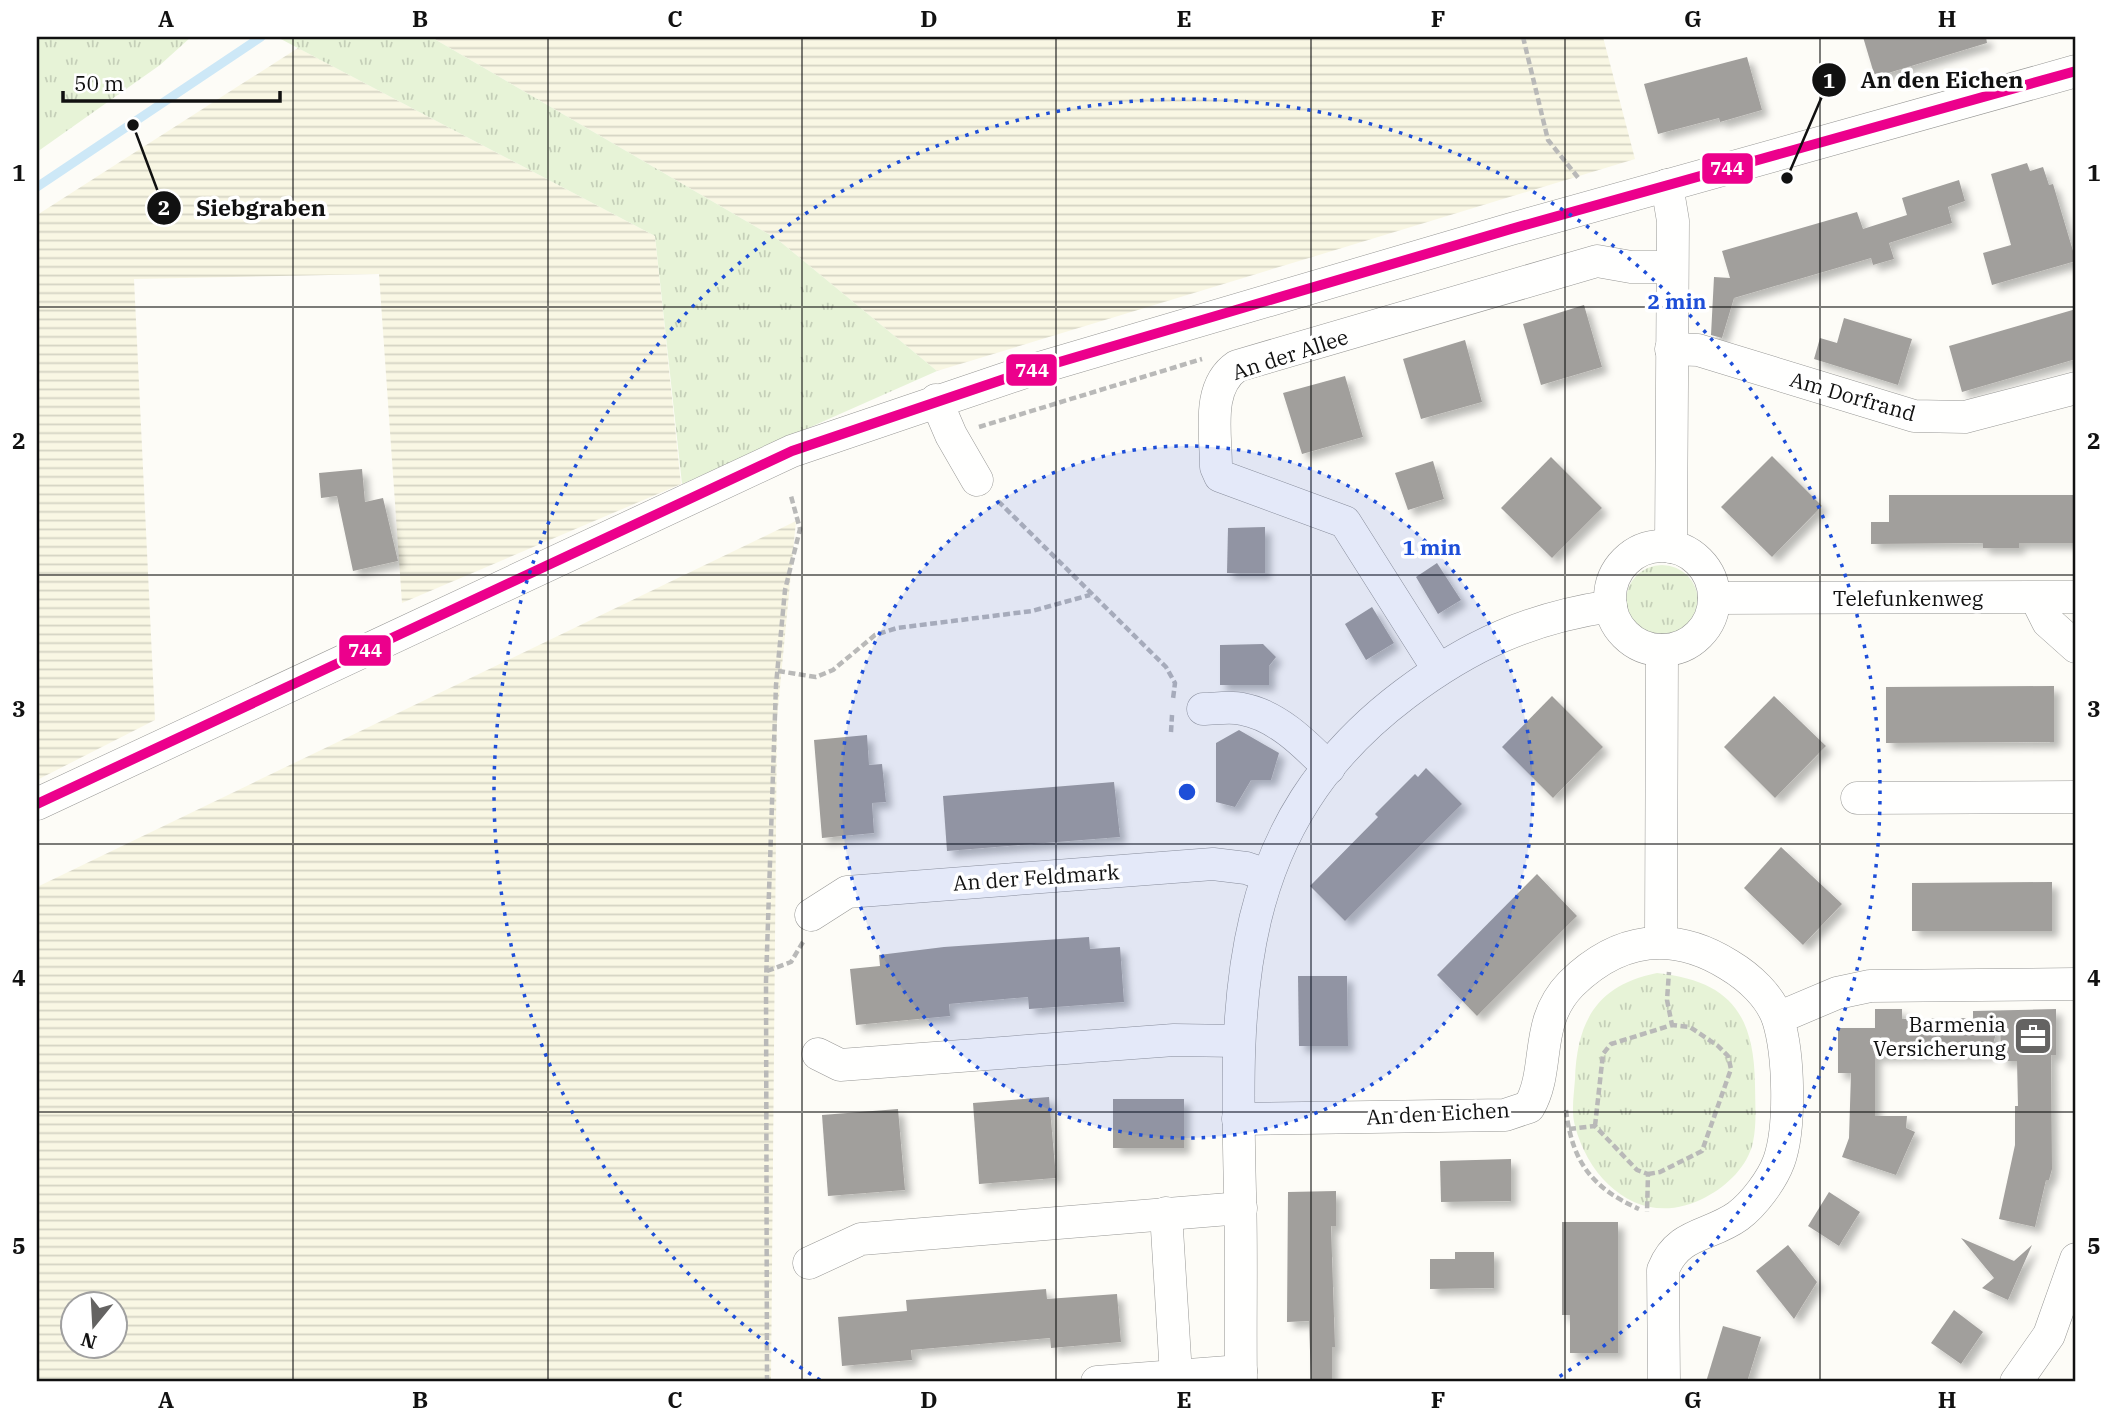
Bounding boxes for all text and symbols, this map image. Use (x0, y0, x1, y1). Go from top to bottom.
text: A (158, 3, 174, 33)
text: B (412, 3, 428, 33)
text: C (667, 3, 683, 33)
text: D (920, 3, 938, 33)
text: E (1176, 3, 1192, 33)
text: F (1431, 3, 1445, 33)
text: G (1684, 3, 1702, 33)
text: H (1938, 3, 1956, 33)
callout: An den Eichen (1811, 58, 2037, 102)
scale bar (63, 60, 280, 104)
text: An den Eichen (1860, 64, 2024, 94)
text: 1 (1823, 66, 1835, 94)
text: 50 m (74, 69, 124, 97)
line badge: 744 (1701, 152, 1754, 185)
text: 744 (1710, 156, 1744, 180)
text: 1 (12, 157, 26, 187)
text: 1 (2087, 157, 2101, 187)
callout: Siebgraben (147, 186, 340, 230)
text: Siebgraben (196, 192, 326, 222)
text: 2 (158, 193, 170, 221)
text: 2 min (1648, 287, 1706, 315)
street label: An der Allee (1229, 322, 1351, 386)
line badge: 744 (1005, 353, 1058, 387)
text: 744 (1015, 358, 1049, 382)
street label: Am Dorfrand (1787, 365, 1919, 427)
text: 2 (12, 425, 26, 455)
text: 2 (2087, 425, 2101, 455)
text: 1 min (1403, 533, 1461, 561)
street label: Telefunkenweg (1833, 584, 1984, 612)
line badge: 744 (338, 634, 392, 667)
text: 744 (348, 638, 382, 662)
text: 3 (12, 693, 26, 723)
text: 3 (2087, 693, 2101, 723)
centre of rings (1175, 780, 1199, 804)
street label: An der Feldmark (952, 857, 1121, 897)
text: 4 (12, 962, 26, 992)
text: 4 (2087, 962, 2101, 992)
place label: Barmenia Versicherung (1873, 1010, 2007, 1062)
office icon: Barmenia Versicherung (2012, 1015, 2054, 1057)
street label: An den Eichen (1366, 1095, 1510, 1131)
text: 5 (12, 1230, 26, 1260)
text: 5 (2087, 1230, 2101, 1260)
north arrow (60, 1290, 130, 1360)
text: N (78, 1327, 100, 1355)
text: A (158, 1384, 174, 1414)
text: B (412, 1384, 428, 1414)
text: C (667, 1384, 683, 1414)
text: D (920, 1384, 938, 1414)
text: E (1176, 1384, 1192, 1414)
text: F (1431, 1384, 1445, 1414)
text: G (1684, 1384, 1702, 1414)
text: H (1938, 1384, 1956, 1414)

